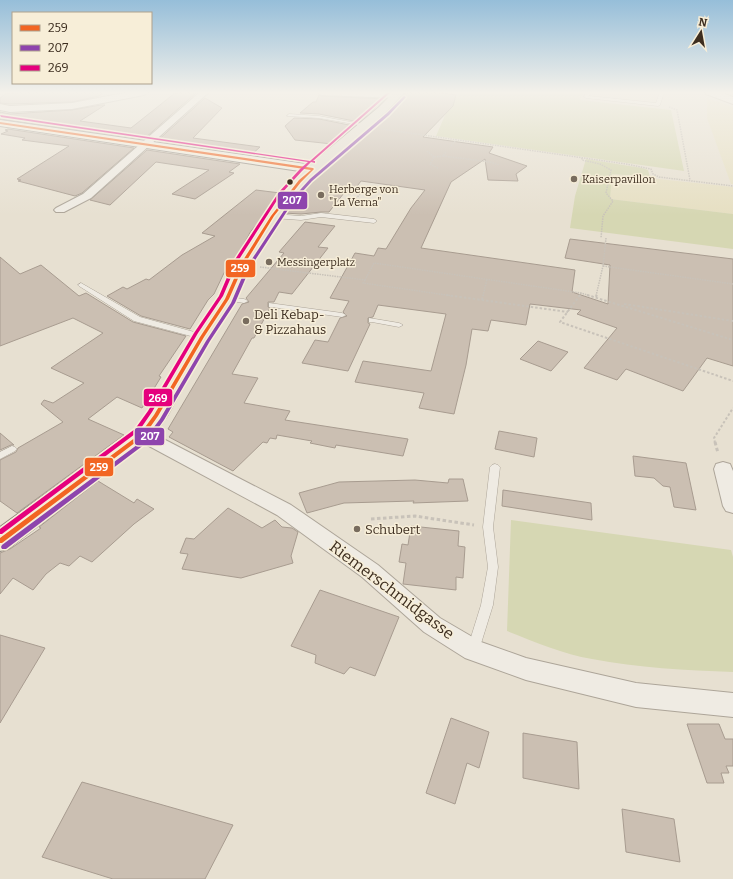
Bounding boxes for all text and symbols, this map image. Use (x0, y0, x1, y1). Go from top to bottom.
legend (12, 12, 152, 84)
north arrow (681, 12, 721, 52)
text: N (697, 15, 709, 30)
text: 259 (48, 21, 68, 35)
text: 207 (48, 41, 68, 55)
text: 269 (48, 61, 69, 75)
place label: Kaiserpavillon (582, 173, 656, 186)
marker: Kaiserpavillon (569, 174, 579, 184)
unlabelled marker (285, 177, 295, 187)
place label: Herberge von "La Verna" (329, 183, 398, 209)
marker: Herberge von "La Verna" (316, 190, 326, 200)
line badge: 207 (277, 191, 308, 210)
text: 207 (282, 194, 302, 207)
place label: Messingerplatz (277, 256, 355, 269)
marker: Messingerplatz (264, 257, 274, 267)
line badge: 259 (225, 259, 256, 278)
text: 259 (231, 262, 250, 275)
place label: Deli Kebap- & Pizzahaus (254, 307, 326, 337)
marker: Deli Kebap- & Pizzahaus (241, 316, 251, 326)
line badge: 269 (143, 388, 173, 407)
text: 269 (148, 392, 168, 405)
line badge: 207 (134, 427, 165, 446)
text: 207 (140, 430, 160, 443)
line badge: 259 (84, 457, 114, 477)
text: 259 (90, 461, 109, 474)
place label: Schubert (365, 522, 421, 537)
marker: Schubert (352, 524, 362, 534)
street label: Riemerschmidgasse (326, 537, 458, 643)

